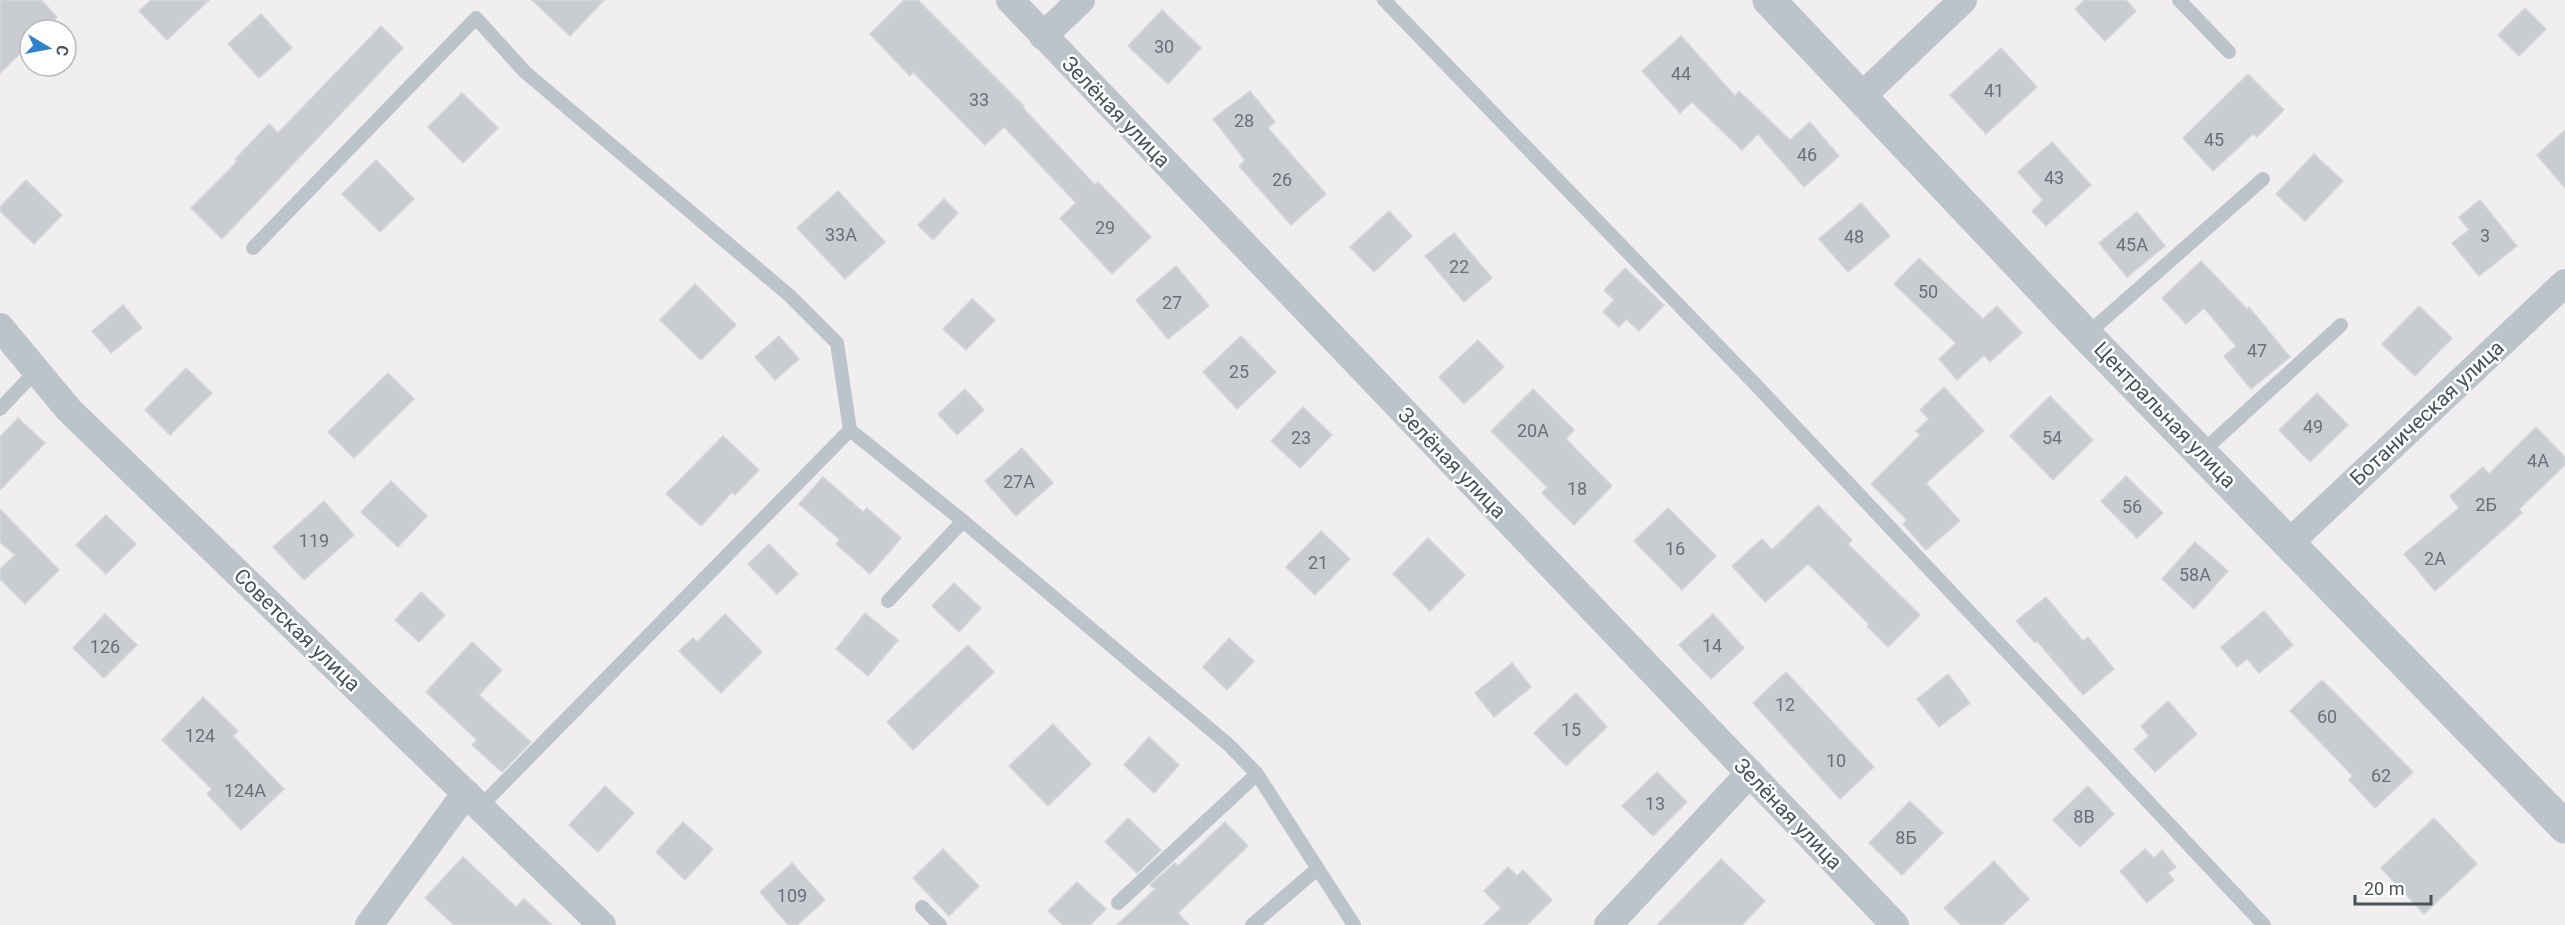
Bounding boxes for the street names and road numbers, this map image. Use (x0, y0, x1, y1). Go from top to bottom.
street label: Зелёная улица (1057, 52, 1175, 172)
street label: Ботаническая улица (2345, 336, 2509, 490)
street label: Центральная улица (2089, 337, 2241, 493)
street label: Зелёная улица (1393, 403, 1511, 523)
street label: Советская улица (229, 564, 365, 696)
street label: Зелёная улица (1729, 754, 1847, 874)

